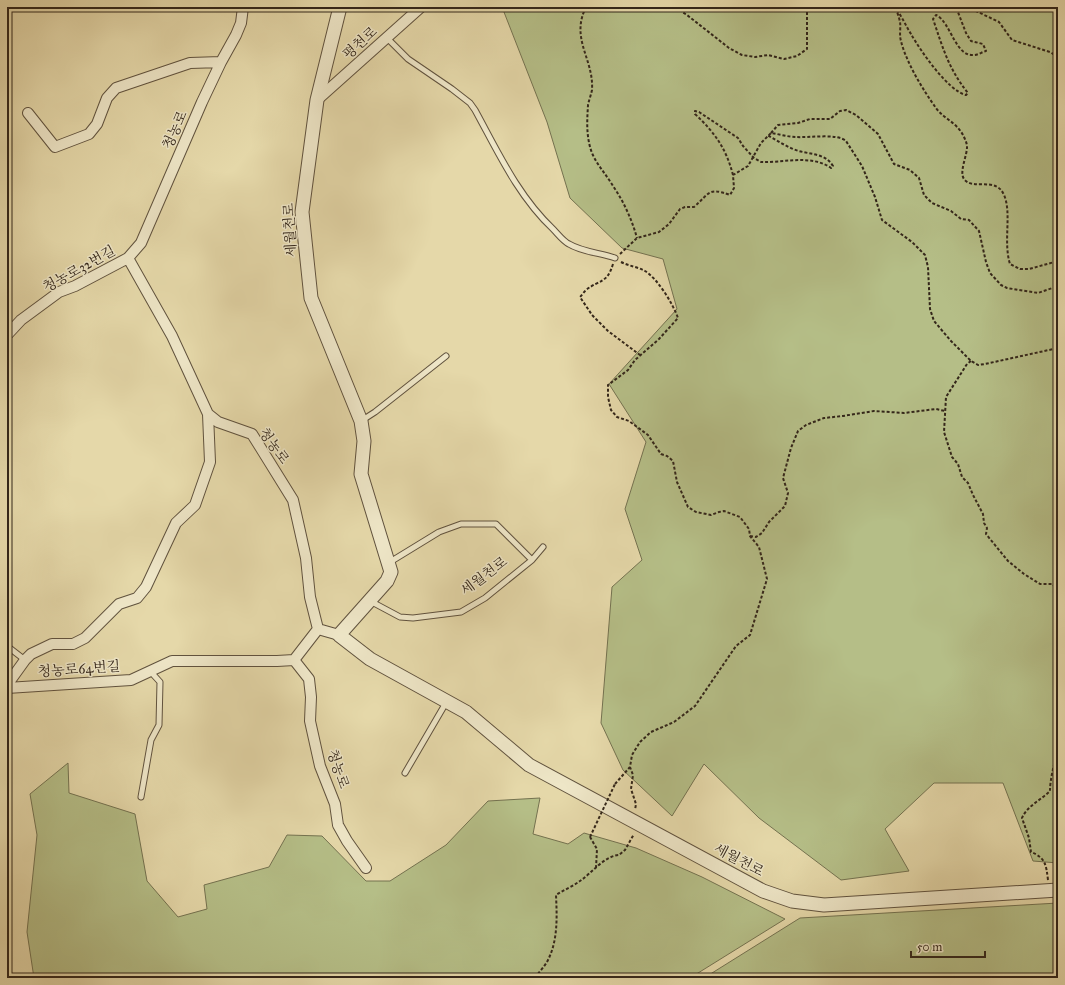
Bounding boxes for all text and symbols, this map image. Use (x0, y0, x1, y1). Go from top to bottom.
street label: 평천로 (339, 23, 381, 63)
street label: 청농로 (159, 108, 191, 152)
street label: 세월천로 (280, 202, 300, 257)
street label: 청농로32번길 (40, 242, 118, 296)
street label: 청농로 (255, 425, 293, 468)
street label: 세월천로 (457, 553, 511, 599)
street label: 청농로64번길 (37, 658, 121, 680)
street label: 청농로 (323, 747, 353, 791)
street label: 세월천로 (711, 840, 767, 880)
scale bar (911, 933, 985, 959)
text: 50 m (917, 940, 942, 954)

